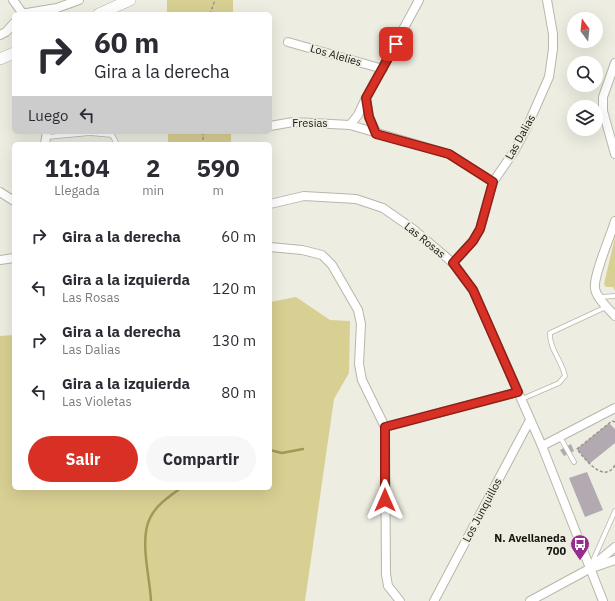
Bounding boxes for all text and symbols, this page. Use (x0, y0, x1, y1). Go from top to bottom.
north arrow (567, 12, 603, 48)
map controls (567, 12, 603, 136)
text: 60 m (94, 24, 159, 61)
pin (379, 27, 413, 61)
icon: right (28, 28, 80, 80)
icon: arrive (385, 33, 407, 55)
street label: Los Alelies (309, 41, 363, 69)
button: search (567, 56, 603, 92)
text: Gira a la derecha (94, 60, 230, 83)
button: layers (567, 100, 603, 136)
icon: left (76, 104, 98, 126)
text: Luego (28, 106, 68, 125)
street label: Las Dalias (502, 112, 538, 162)
street label: Fresias (292, 116, 328, 130)
text: 11:04 (44, 152, 110, 184)
text: 2 (146, 152, 160, 184)
text: 590 (196, 152, 240, 184)
text: Llegada (54, 182, 100, 199)
text: min (142, 182, 164, 199)
text: m (212, 182, 224, 199)
street label: Las Rosas (402, 219, 448, 261)
icon: right (28, 225, 50, 247)
text: Gira a la derecha (62, 227, 181, 246)
text: 60 m (221, 227, 256, 246)
text: Gira a la izquierda (62, 270, 190, 289)
icon: left (28, 277, 50, 299)
text: 120 m (212, 279, 256, 298)
text: Las Rosas (62, 289, 120, 306)
text: Gira a la derecha (62, 322, 181, 341)
icon: right (28, 329, 50, 351)
text: 130 m (212, 331, 256, 350)
text: Las Dalias (62, 341, 121, 358)
text: Gira a la izquierda (62, 374, 190, 393)
icon: left (28, 381, 50, 403)
text: 80 m (221, 383, 256, 402)
text: Las Violetas (62, 393, 132, 410)
button: Salir (28, 436, 138, 482)
button: Compartir (146, 436, 256, 482)
street label: Los Junquillos (459, 476, 505, 544)
position arrow (364, 479, 406, 521)
place label: N. Avellaneda 700 (494, 531, 566, 558)
bus stop icon: N. Avellaneda 700 (569, 533, 591, 561)

